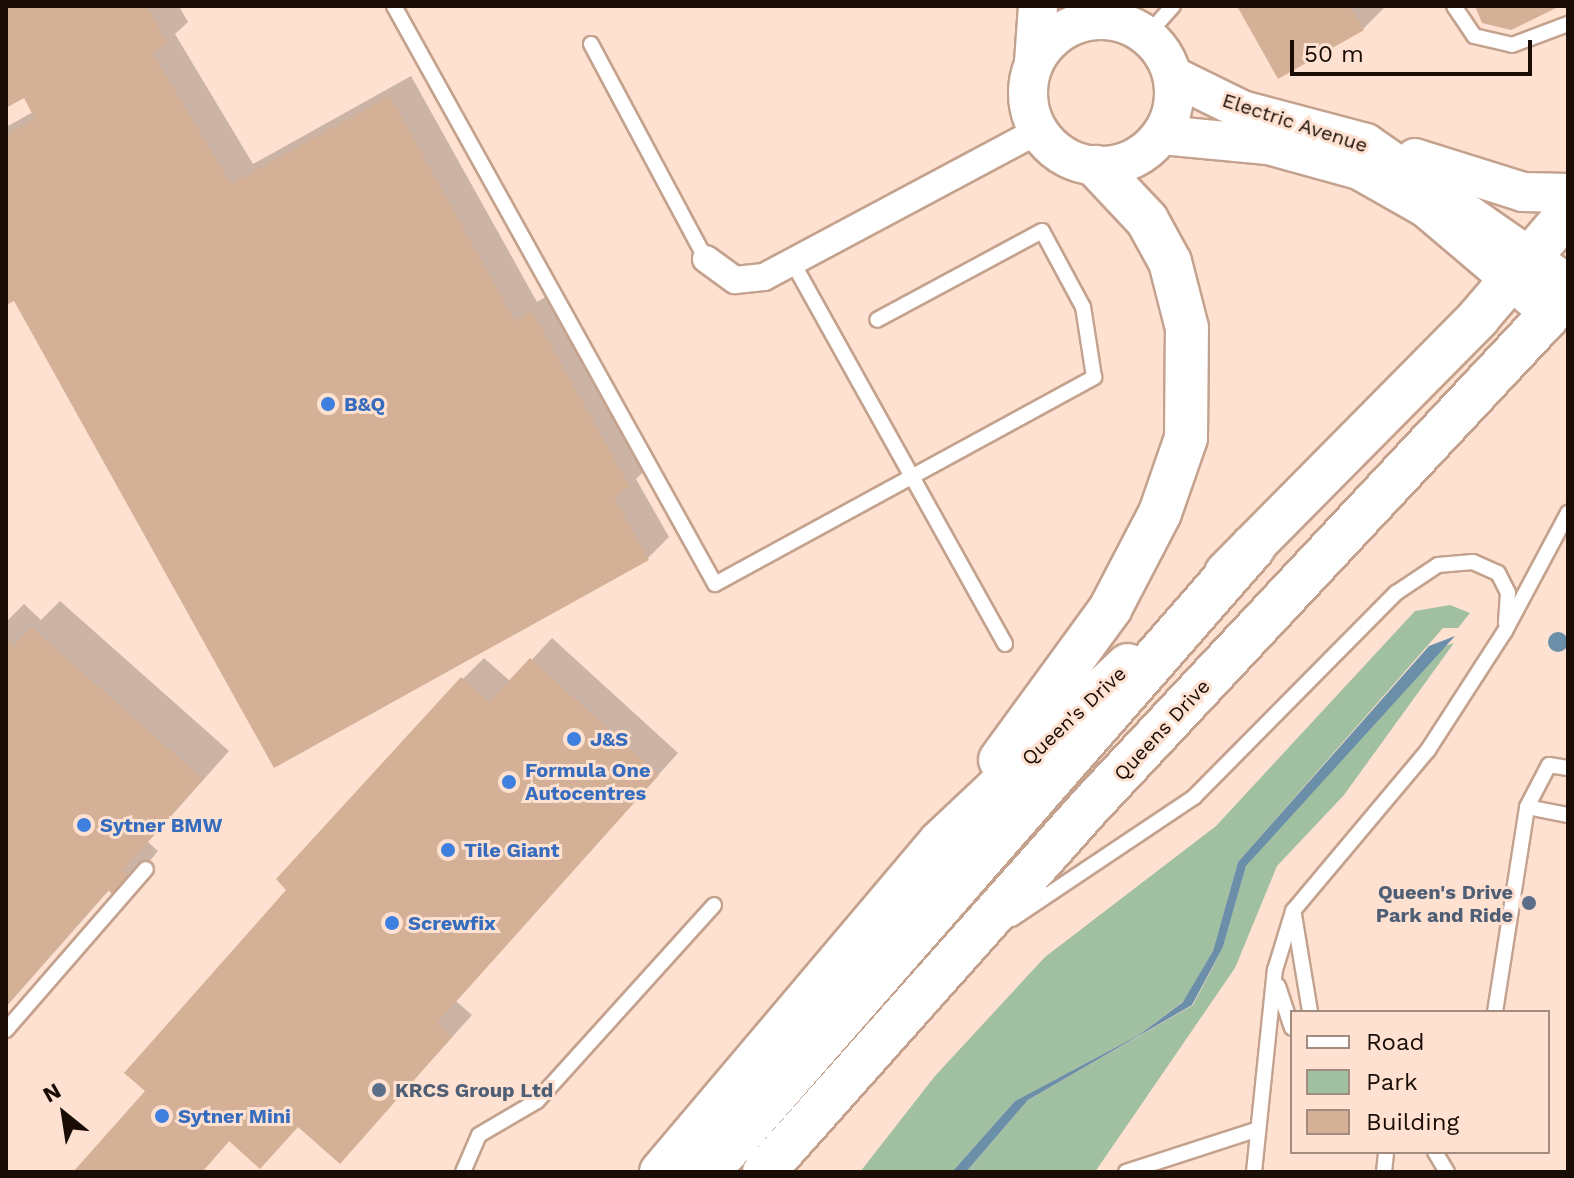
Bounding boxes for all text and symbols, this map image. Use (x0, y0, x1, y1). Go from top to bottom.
scale bar (1294, 24, 1536, 74)
text: 50 m (1304, 40, 1364, 68)
street label: Electric Avenue (1219, 88, 1371, 158)
place label: B&Q (344, 392, 385, 416)
marker: B&Q (319, 395, 337, 413)
street label: Queen's Drive (1017, 662, 1131, 770)
street label: Queens Drive (1109, 674, 1215, 786)
place label: J&S (590, 727, 628, 751)
marker: J&S (565, 730, 583, 748)
place label: Formula One Autocentres (525, 758, 651, 805)
marker: Formula One Autocentres (500, 773, 518, 791)
place label: Sytner BMW (100, 813, 223, 837)
marker: Sytner BMW (75, 816, 93, 834)
place label: Tile Giant (464, 838, 559, 862)
marker: Tile Giant (439, 841, 457, 859)
place label: Queen's Drive Park and Ride (1375, 880, 1513, 927)
marker: Queen's Drive Park and Ride (1520, 894, 1538, 912)
place label: Screwfix (408, 911, 496, 935)
marker: Screwfix (383, 914, 401, 932)
legend (1290, 1010, 1550, 1154)
text: Road (1366, 1028, 1425, 1056)
text: Park (1366, 1068, 1418, 1096)
north arrow (24, 1074, 104, 1154)
text: N (38, 1078, 65, 1108)
place label: KRCS Group Ltd (395, 1078, 553, 1102)
marker: KRCS Group Ltd (370, 1081, 388, 1099)
place label: Sytner Mini (178, 1104, 291, 1128)
marker: Sytner Mini (153, 1107, 171, 1125)
text: Building (1366, 1108, 1459, 1136)

